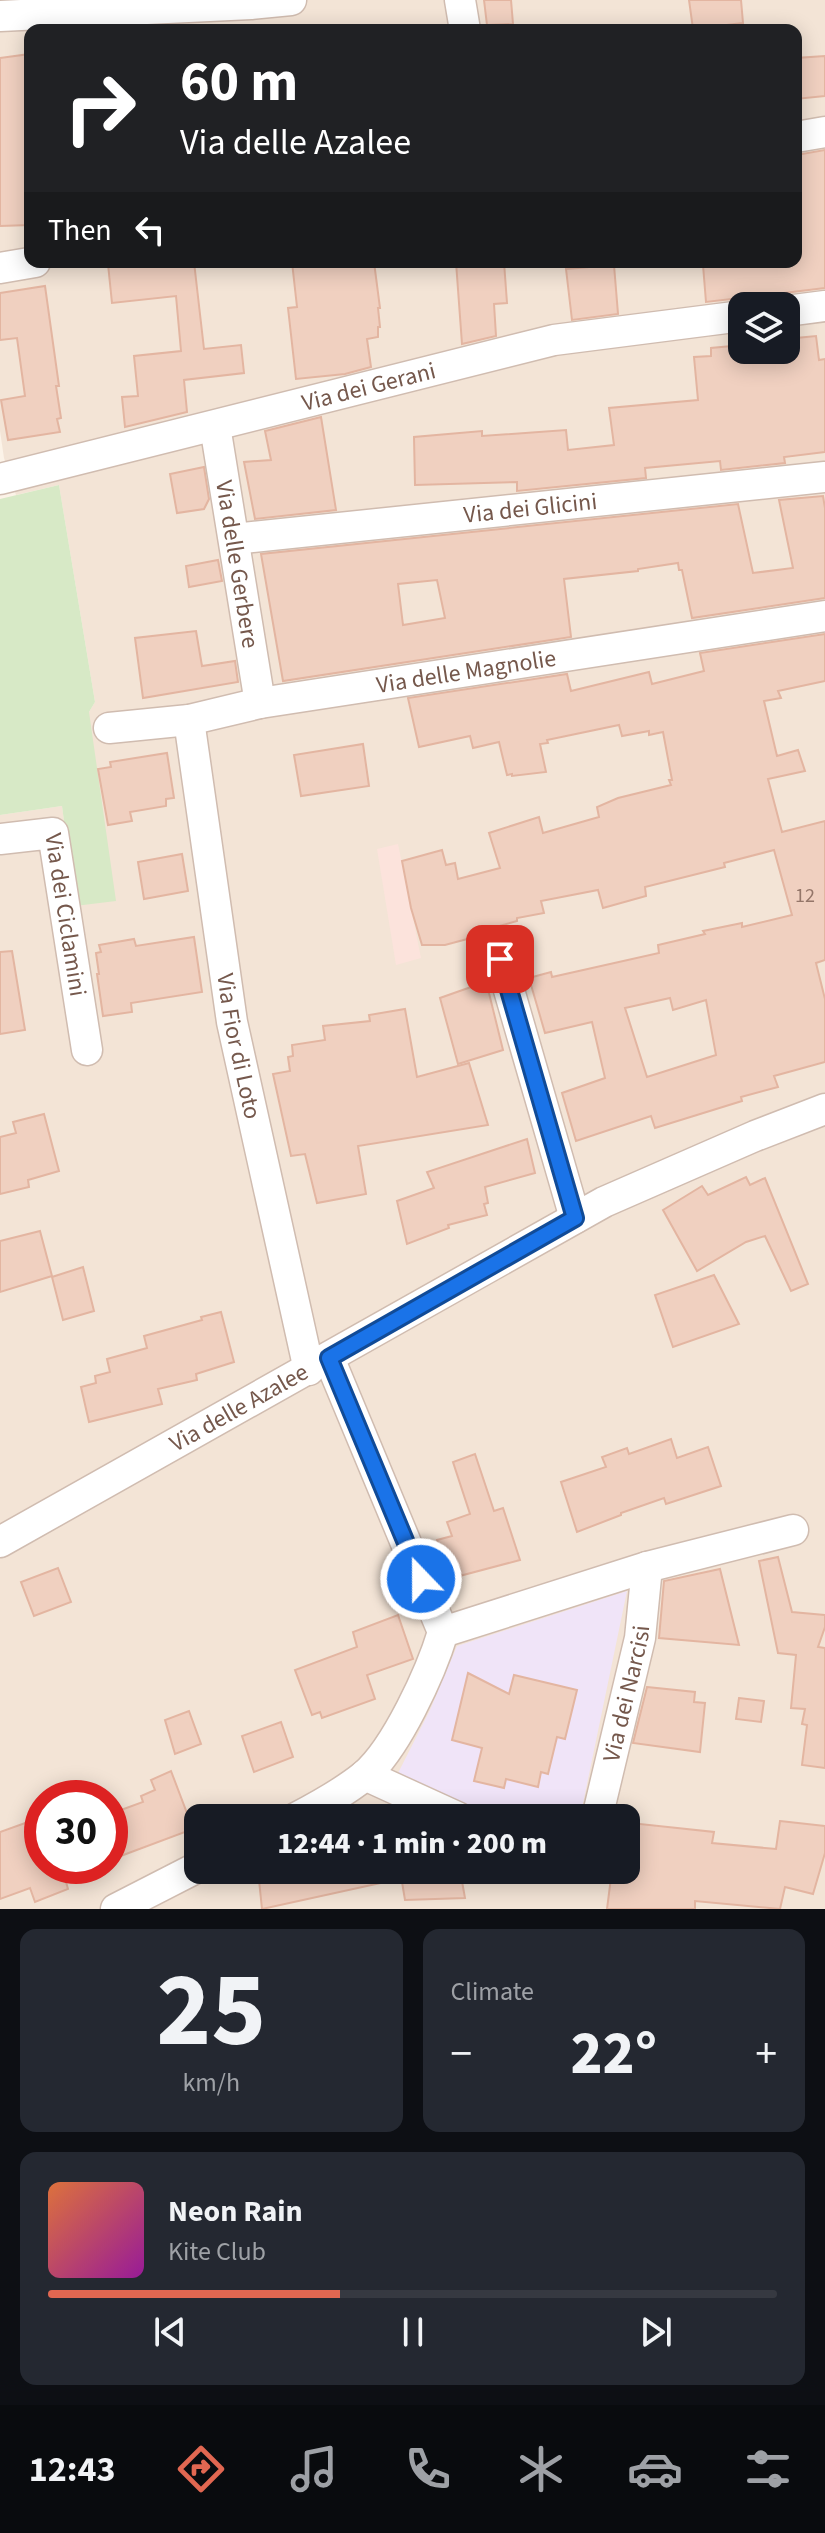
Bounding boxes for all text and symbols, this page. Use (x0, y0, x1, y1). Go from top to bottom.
text: 60 m (180, 43, 298, 122)
icon: right (48, 56, 152, 160)
text: Via delle Azalee (180, 117, 411, 168)
icon: left (128, 208, 172, 252)
text: Then (48, 209, 112, 252)
map controls (728, 292, 800, 364)
button: layers (728, 292, 800, 364)
street label: Via dei Gerani (298, 353, 439, 421)
street label: Via delle Gerbere (206, 478, 268, 651)
street label: Via dei Glicini (462, 484, 599, 533)
street label: Via delle Magnolie (374, 641, 558, 703)
street label: Via dei Ciclamini (35, 831, 95, 999)
house number: 12 (795, 882, 815, 910)
pin (466, 925, 534, 993)
icon: arrive (478, 937, 522, 981)
street label: Via Fior di Loto (207, 971, 270, 1122)
street label: Via delle Azalee (163, 1355, 315, 1461)
position arrow (379, 1537, 463, 1621)
street label: Via dei Narcisi (594, 1624, 659, 1766)
speed limit sign: 30 (24, 1780, 128, 1884)
text: 12:44 · 1 min · 200 m (277, 1822, 547, 1865)
text: 25 (156, 1938, 266, 2086)
text: Climate (451, 1973, 534, 2010)
text: 22° (571, 2012, 657, 2097)
text: − (451, 2023, 472, 2086)
text: + (755, 2023, 777, 2086)
text: km/h (182, 2064, 240, 2101)
text: Neon Rain (168, 2190, 303, 2233)
text: Kite Club (168, 2233, 266, 2270)
icon: previous (148, 2310, 192, 2354)
icon: pause (391, 2310, 435, 2354)
icon: next (634, 2310, 678, 2354)
icon: directions (173, 2441, 229, 2497)
icon: music (286, 2441, 342, 2497)
icon: phone (400, 2441, 456, 2497)
icon: climate (513, 2441, 569, 2497)
icon: car (627, 2441, 683, 2497)
icon: filters (740, 2441, 796, 2497)
text: 12:43 (29, 2444, 116, 2495)

